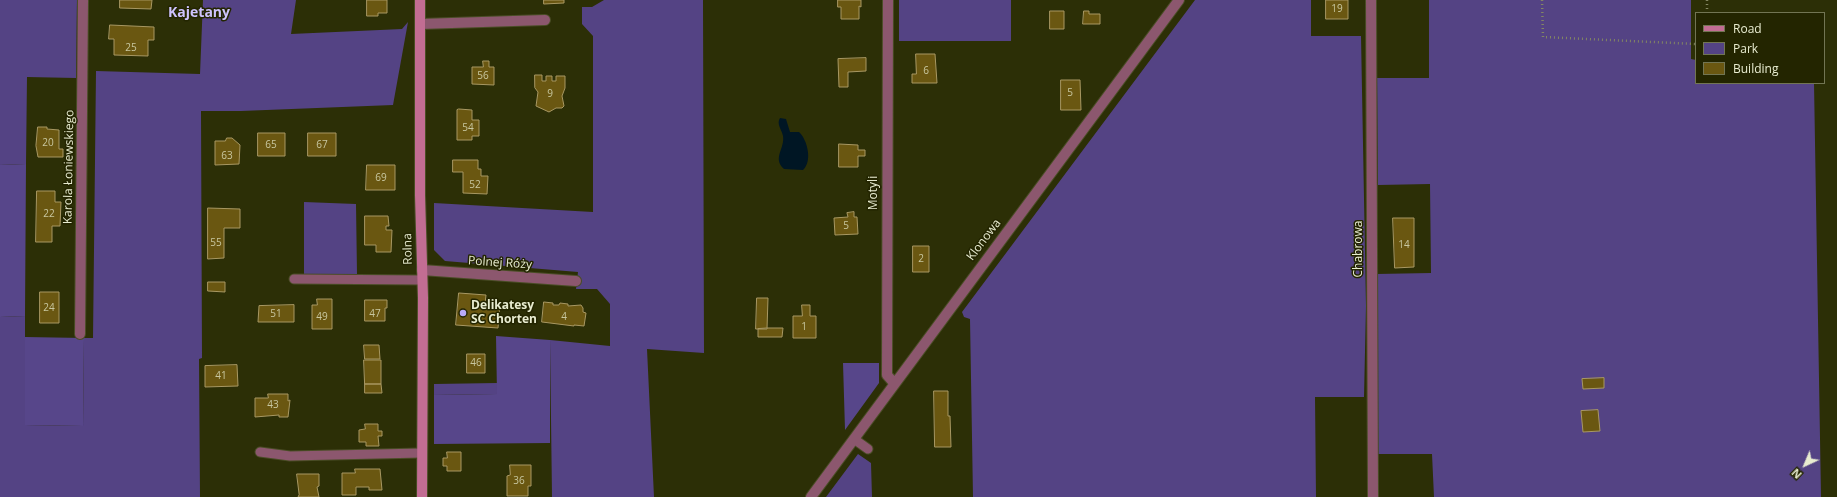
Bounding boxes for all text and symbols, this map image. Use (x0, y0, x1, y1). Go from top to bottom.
house number: 19 (1331, 3, 1343, 15)
district label: Kajetany (168, 5, 230, 21)
legend (1695, 12, 1825, 84)
text: Road (1733, 20, 1762, 37)
text: Park (1733, 40, 1758, 57)
house number: 25 (125, 42, 137, 54)
text: Building (1733, 60, 1778, 77)
house number: 6 (923, 65, 929, 77)
house number: 56 (477, 70, 489, 82)
house number: 5 (1067, 87, 1073, 99)
house number: 9 (547, 88, 553, 100)
street label: Karola Łoniewskiego (61, 110, 77, 224)
house number: 54 (462, 122, 474, 134)
house number: 20 (42, 137, 54, 149)
house number: 65 (265, 139, 277, 151)
house number: 67 (316, 139, 328, 151)
house number: 63 (221, 150, 233, 162)
house number: 69 (375, 172, 387, 184)
street label: Motyli (867, 176, 881, 210)
house number: 52 (469, 179, 481, 191)
house number: 22 (43, 208, 55, 220)
street label: Klonowa (964, 216, 1004, 264)
house number: 5 (843, 220, 849, 232)
street label: Chabrowa (1352, 220, 1366, 278)
street label: Rolna (401, 233, 415, 265)
house number: 55 (210, 237, 222, 249)
house number: 14 (1398, 239, 1410, 251)
house number: 2 (918, 253, 924, 265)
street label: Polnej Róży (468, 254, 532, 272)
place label: Delikatesy SC Chorten (471, 299, 537, 327)
house number: 24 (43, 302, 55, 314)
house number: 51 (270, 308, 282, 320)
house number: 47 (369, 308, 381, 320)
marker: Delikatesy SC Chorten (458, 308, 468, 318)
house number: 49 (316, 311, 328, 323)
house number: 4 (561, 311, 567, 323)
house number: 1 (801, 321, 807, 333)
house number: 46 (470, 357, 482, 369)
house number: 41 (215, 370, 227, 382)
house number: 43 (267, 399, 279, 411)
north arrow (1785, 445, 1825, 485)
text: N (1788, 465, 1805, 483)
house number: 36 (513, 475, 525, 487)

